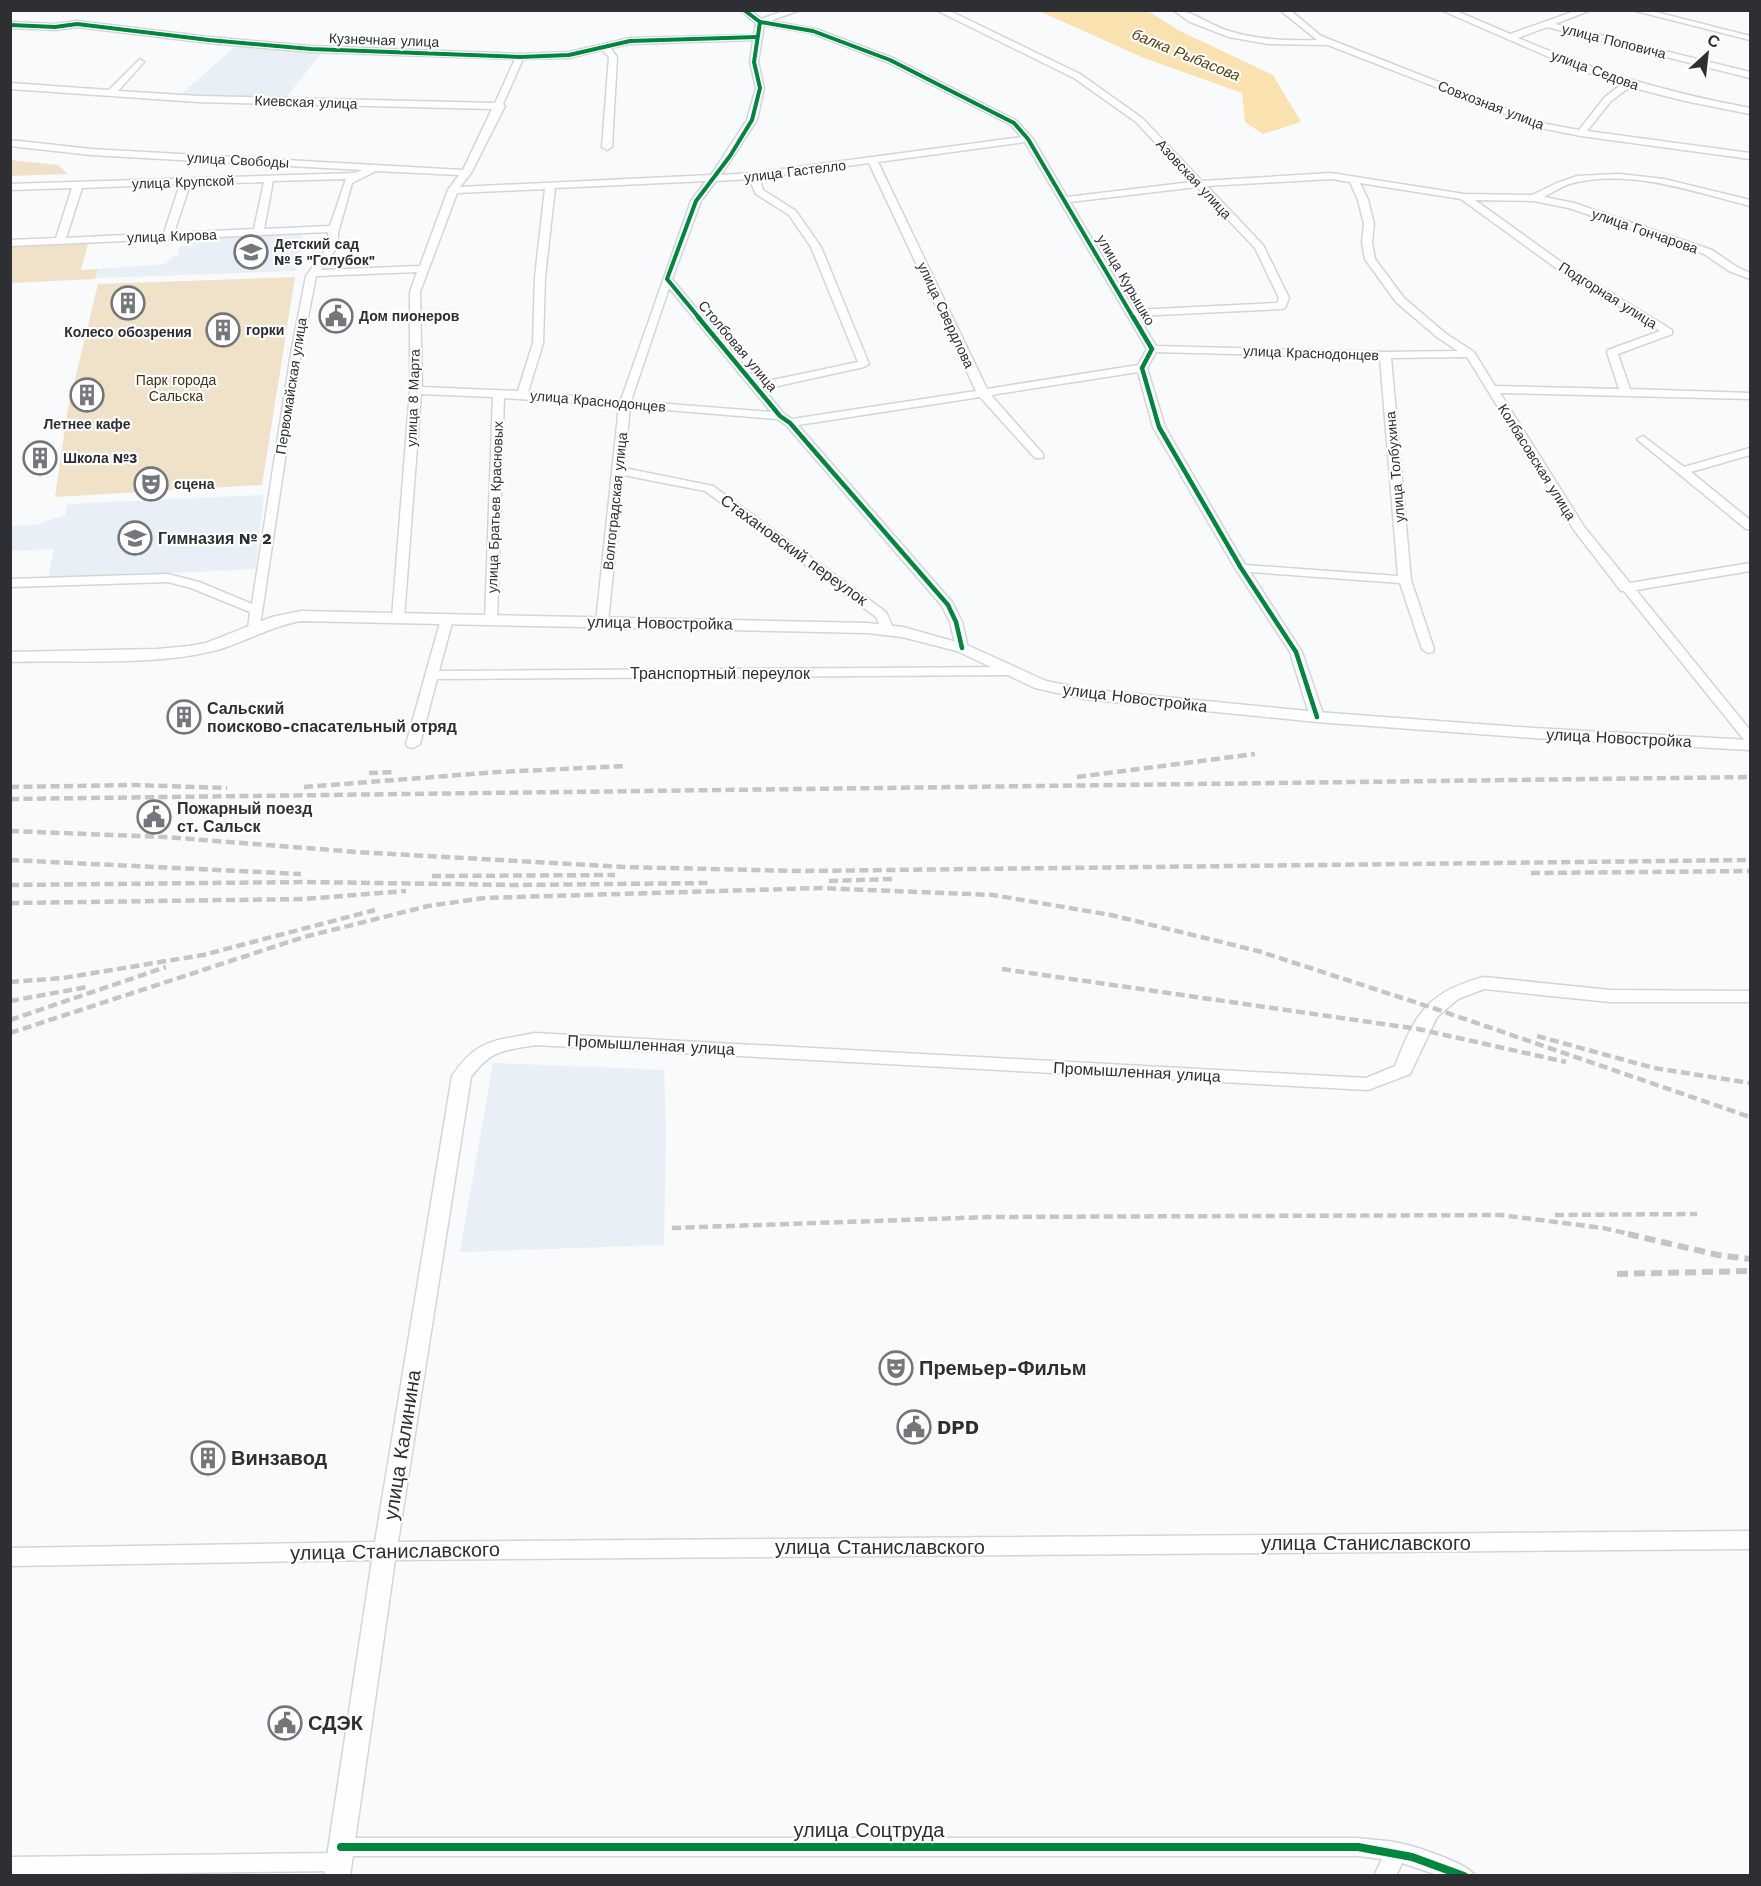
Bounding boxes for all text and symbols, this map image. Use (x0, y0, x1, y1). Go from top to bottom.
street label: улица Поповича (1560, 20, 1668, 62)
north arrow (1677, 24, 1737, 84)
water label: балка Рыбасова (1129, 25, 1243, 85)
street label: Кузнечная улица (329, 30, 440, 50)
text: С (1704, 30, 1723, 52)
street label: улица Седова (1549, 47, 1641, 93)
street label: Совхозная улица (1436, 77, 1547, 133)
street label: Киевская улица (254, 92, 358, 112)
street label: Азовская улица (1153, 136, 1235, 222)
street label: улица Свободы (187, 149, 289, 171)
street label: улица Гастелло (743, 157, 847, 185)
street label: улица Крупской (131, 172, 235, 192)
street label: улица Гончарова (1590, 205, 1700, 257)
street label: улица Кирова (127, 226, 217, 246)
street label: улица Курышко (1094, 232, 1158, 328)
school or university icon: Детский сад № 5 "Голубок" (233, 234, 269, 270)
place label: Детский сад № 5 "Голубок" (274, 236, 375, 268)
street label: Подгорная улица (1556, 258, 1660, 332)
street label: улица Свердлова (914, 259, 978, 371)
building icon: Колесо обозрения (110, 285, 146, 321)
street label: Столбовая улица (695, 297, 781, 395)
public building icon: Дом пионеров (318, 298, 354, 334)
place label: Дом пионеров (359, 308, 460, 324)
building icon: горки (205, 312, 241, 348)
street label: Первомайская улица (272, 316, 310, 455)
place label: горки (246, 322, 284, 338)
place label: Колесо обозрения (64, 324, 192, 340)
street label: улица Краснодонцев (1243, 343, 1379, 363)
street label: улица 8 Марта (403, 349, 423, 447)
park label: Парк города Сальска (136, 372, 216, 404)
building icon: Летнее кафе (69, 377, 105, 413)
street label: улица Краснодонцев (530, 387, 666, 415)
street label: Колбасовская улица (1495, 401, 1579, 523)
street label: улица Толбухина (1382, 411, 1408, 523)
place label: Летнее кафе (44, 416, 131, 432)
street label: улица Братьев Красновых (484, 421, 506, 593)
street label: Волгоградская улица (600, 431, 630, 571)
building icon: Школа №3 (22, 440, 58, 476)
place label: Школа №3 (63, 450, 137, 466)
theatre icon: сцена (133, 466, 169, 502)
place label: сцена (174, 476, 215, 492)
street label: Стахановский переулок (717, 490, 872, 610)
school or university icon: Гимназия № 2 (117, 520, 153, 556)
place label: Гимназия № 2 (158, 529, 272, 548)
street label: улица Новостройка (587, 612, 733, 634)
street label: Транспортный переулок (630, 664, 811, 683)
street label: улица Новостройка (1062, 680, 1208, 716)
building icon: Сальский поисково-спасательный отряд (166, 699, 202, 735)
place label: Сальский поисково-спасательный отряд (207, 699, 457, 736)
street label: улица Новостройка (1546, 725, 1692, 751)
public building icon: Пожарный поезд ст. Сальск (136, 799, 172, 835)
place label: Пожарный поезд ст. Сальск (177, 799, 312, 836)
street label: Промышленная улица (567, 1031, 735, 1059)
street label: Промышленная улица (1053, 1058, 1221, 1086)
theatre icon: Премьер-Фильм (878, 1350, 914, 1386)
place label: Премьер-Фильм (919, 1356, 1087, 1380)
street label: улица Калинина (378, 1367, 426, 1522)
public building icon: DPD (896, 1409, 932, 1445)
place label: DPD (937, 1415, 979, 1439)
building icon: Винзавод (190, 1440, 226, 1476)
place label: Винзавод (231, 1446, 328, 1470)
street label: улица Станиславского (1261, 1531, 1471, 1555)
street label: улица Станиславского (775, 1535, 985, 1559)
street label: улица Станиславского (290, 1537, 500, 1565)
public building icon: СДЭК (267, 1705, 303, 1741)
place label: СДЭК (308, 1711, 364, 1735)
street label: улица Соцтруда (793, 1818, 945, 1842)

